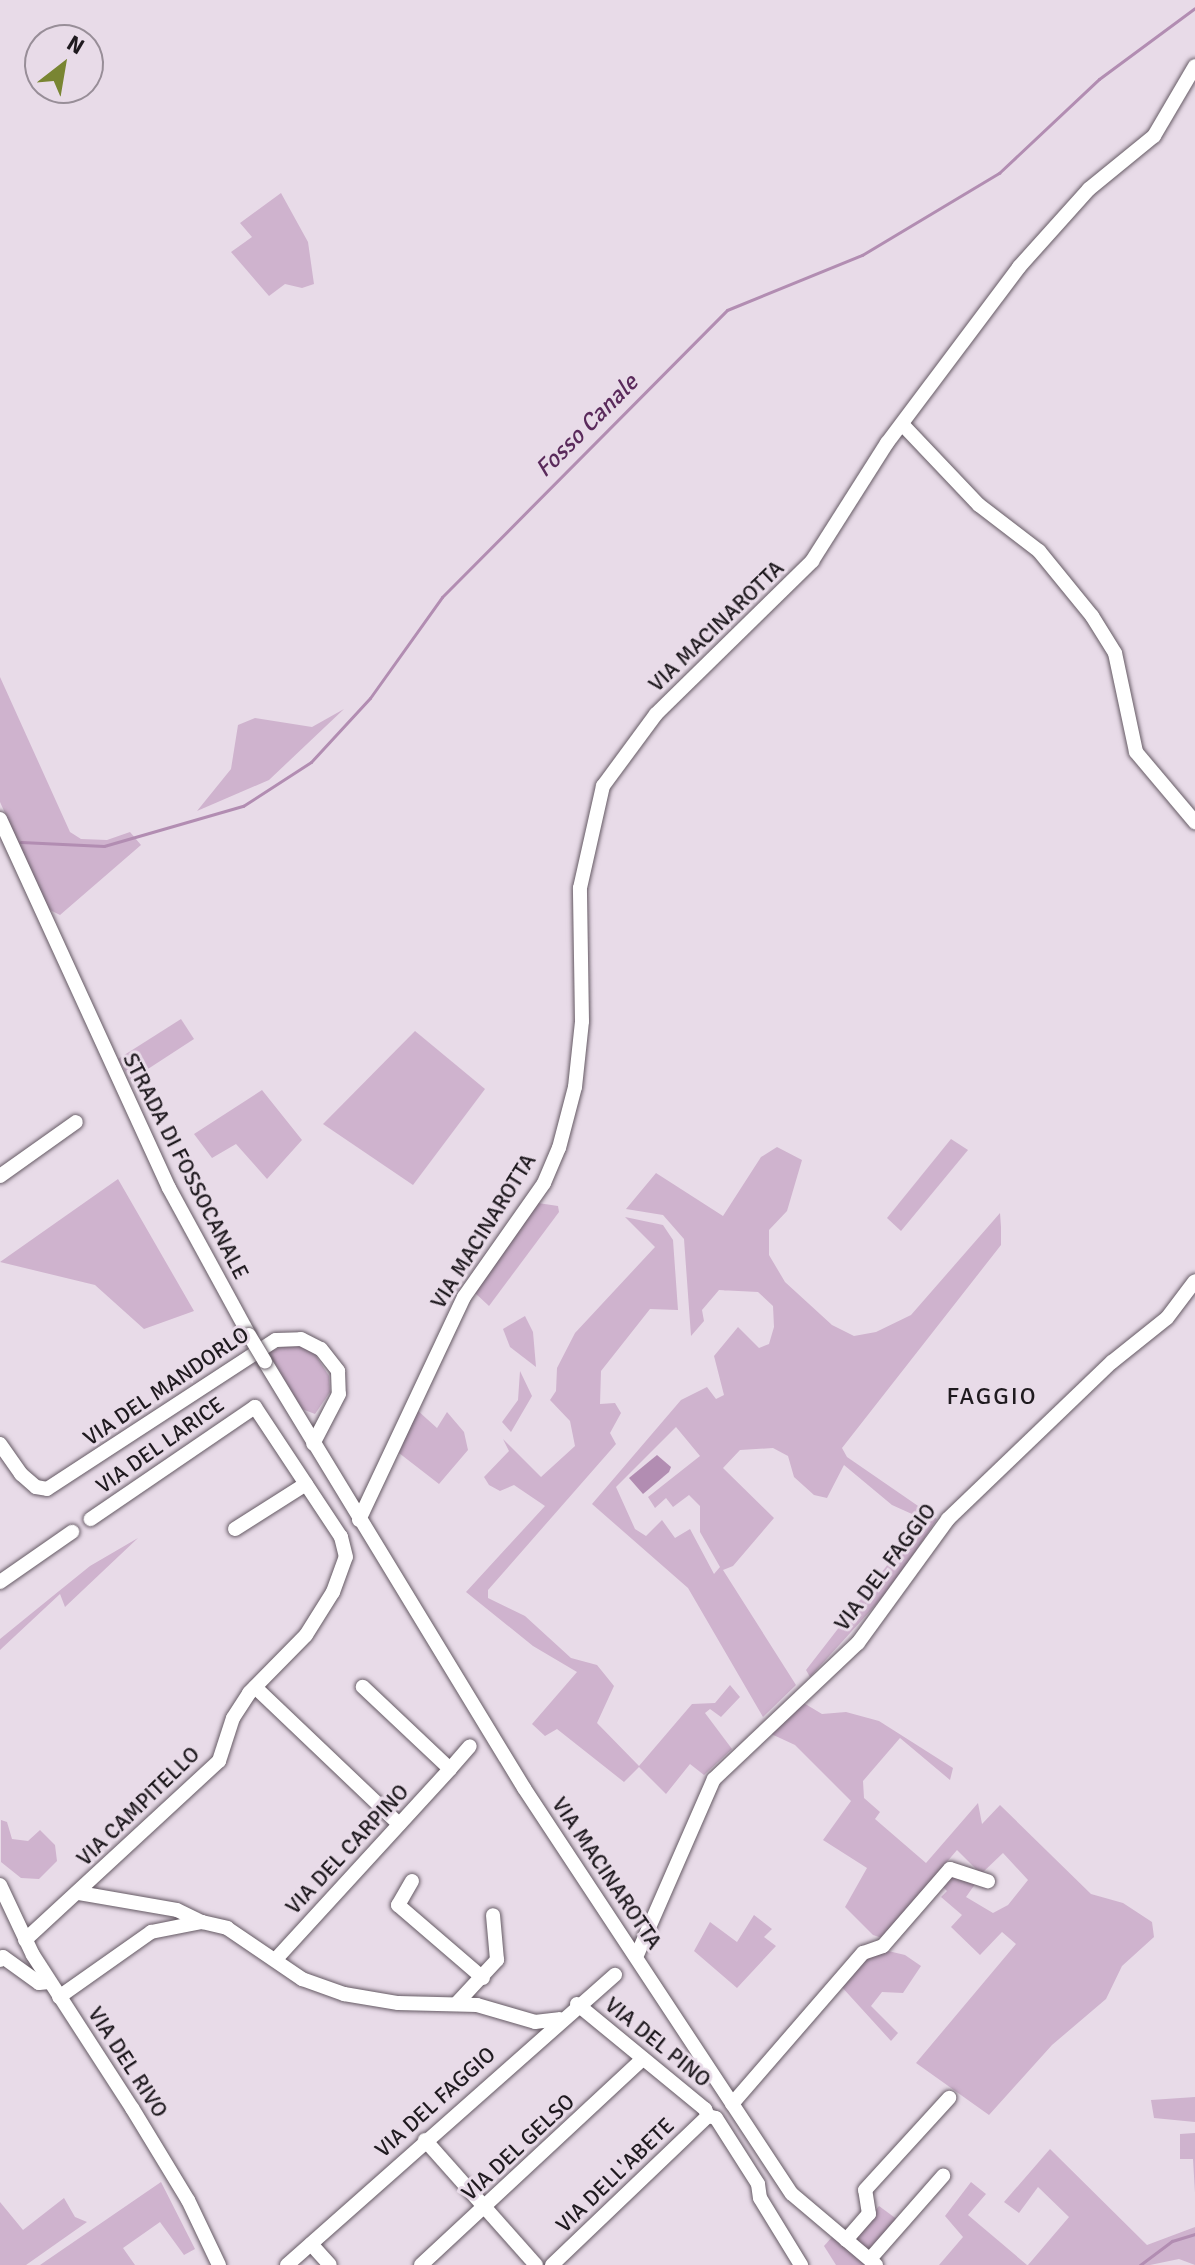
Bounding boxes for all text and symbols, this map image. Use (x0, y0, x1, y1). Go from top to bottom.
north arrow (24, 24, 104, 104)
text: N (62, 29, 89, 60)
water label: Fosso Canale (530, 369, 644, 483)
street label: VIA MACINAROTTA (643, 555, 789, 697)
street label: STRADA DI FOSSOCANALE (117, 1048, 255, 1284)
street label: VIA MACINAROTTA (425, 1149, 541, 1313)
street label: VIA DEL MANDORLO (78, 1321, 254, 1451)
district label: FAGGIO (946, 1383, 1038, 1411)
street label: VIA DEL LARICE (91, 1391, 229, 1499)
street label: VIA DEL FAGGIO (829, 1498, 941, 1636)
street label: VIA CAMPITELLO (71, 1741, 205, 1871)
street label: VIA DEL CARPINO (280, 1778, 414, 1920)
street label: VIA MACINAROTTA (546, 1792, 668, 1954)
street label: VIA DEL PINO (600, 1991, 716, 2093)
street label: VIA DEL RIVO (82, 2002, 174, 2122)
street label: VIA DEL FAGGIO (369, 2041, 501, 2163)
street label: VIA DEL GELSO (456, 2088, 580, 2206)
street label: VIA DELL'ABETE (551, 2112, 679, 2238)

